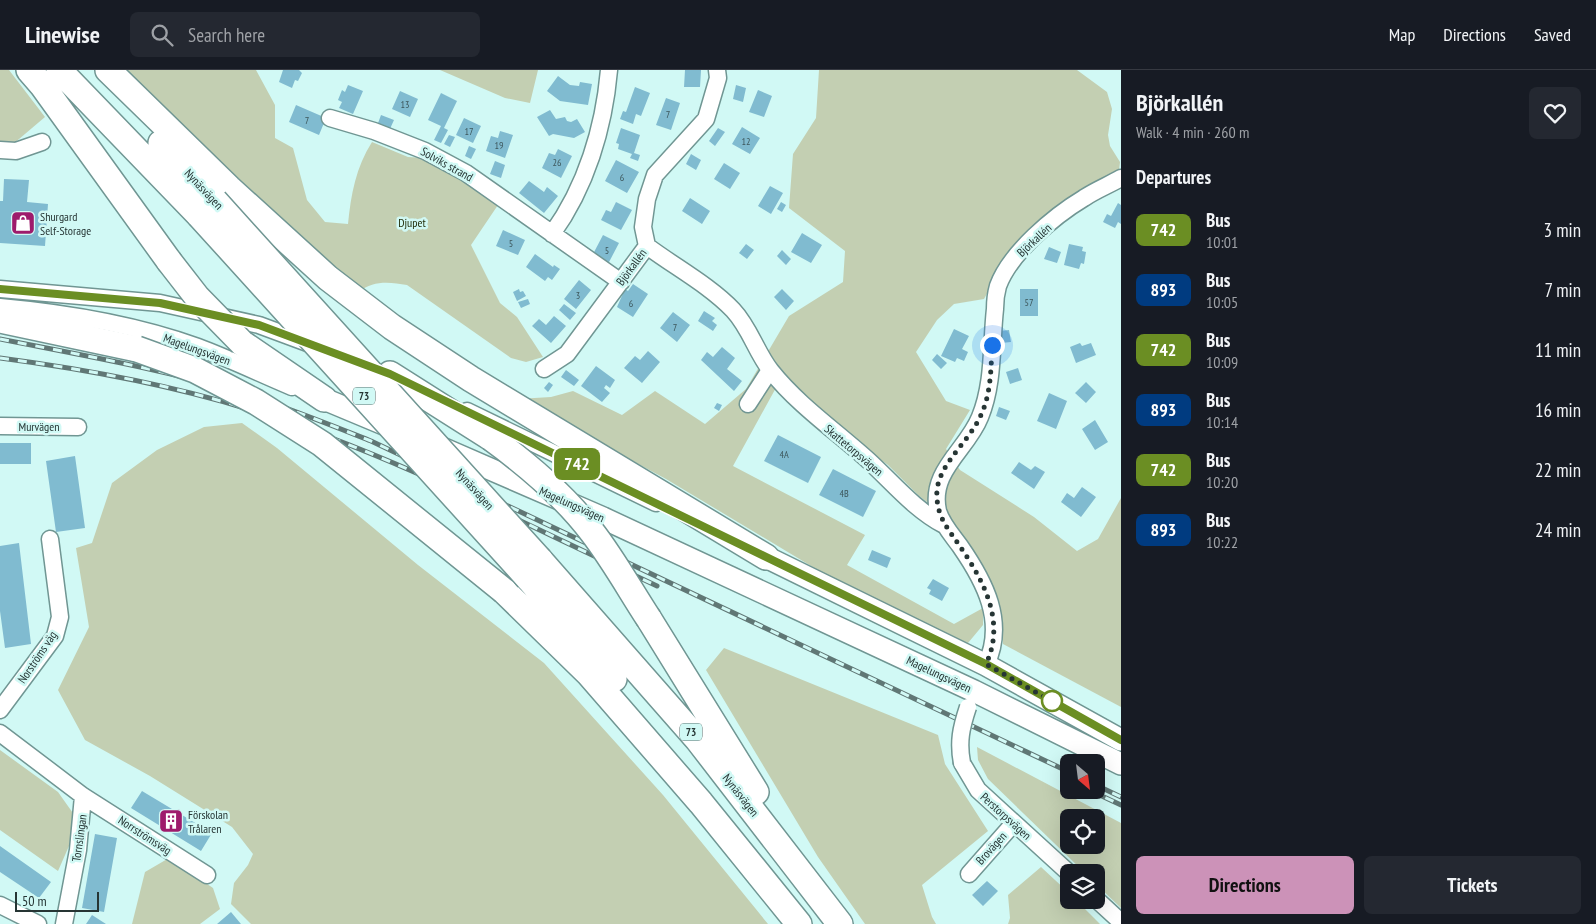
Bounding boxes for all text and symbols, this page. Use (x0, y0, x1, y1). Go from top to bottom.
search box (130, 12, 480, 57)
text: Linewise (25, 19, 100, 50)
icon: search (148, 21, 176, 49)
text: Search here (188, 23, 265, 47)
text: Map (1389, 23, 1415, 46)
text: Directions (1443, 23, 1506, 46)
text: Saved (1534, 23, 1571, 46)
text: Björkallén (1136, 87, 1223, 118)
button: heart (1529, 87, 1581, 139)
house number: 13 (401, 98, 410, 111)
house number: 7 (666, 108, 670, 121)
house number: 7 (305, 114, 309, 127)
text: Walk · 4 min · 260 m (1136, 122, 1249, 142)
house number: 17 (465, 125, 474, 138)
house number: 12 (742, 135, 751, 148)
house number: 19 (495, 139, 504, 152)
street label: Solviks strand (418, 143, 476, 185)
house number: 26 (553, 156, 562, 169)
text: Departures (1136, 165, 1211, 189)
street label: Nynäsvägen (181, 166, 227, 212)
house number: 6 (620, 171, 625, 184)
text: Bus (1206, 208, 1230, 232)
place label: Shurgard Self-Storage (40, 209, 91, 238)
shop icon: Shurgard Self-Storage (10, 210, 36, 236)
park label: Djupet (398, 215, 426, 230)
text: 742 (1151, 218, 1176, 241)
text: 3 min (1544, 218, 1581, 242)
street label: Björkallén (1014, 220, 1054, 260)
text: 10:01 (1206, 232, 1238, 252)
house number: 5 (509, 237, 513, 250)
house number: 5 (605, 244, 609, 257)
street label: Björkallén (613, 246, 649, 288)
text: Bus (1206, 268, 1230, 292)
text: 893 (1151, 278, 1176, 301)
text: 7 min (1544, 278, 1581, 302)
house number: 3 (576, 289, 580, 302)
text: 10:05 (1206, 292, 1238, 312)
house number: 57 (1025, 296, 1034, 309)
house number: 6 (629, 297, 634, 310)
house number: 7 (673, 321, 677, 334)
text: Bus (1206, 328, 1230, 352)
street label: Magelungsvägen (162, 330, 232, 368)
your location (980, 333, 1005, 358)
text: 742 (1151, 338, 1176, 361)
text: 11 min (1535, 338, 1581, 362)
text: 10:09 (1206, 352, 1238, 372)
road number: 73 (353, 388, 375, 404)
text: Bus (1206, 388, 1230, 412)
text: 893 (1151, 398, 1176, 421)
text: 16 min (1535, 398, 1581, 422)
text: 10:14 (1206, 412, 1238, 432)
street label: Murvägen (18, 419, 60, 434)
street label: Skattetorpsvägen (822, 421, 886, 479)
line badge: 742 (548, 448, 606, 480)
house number: 4A (779, 448, 789, 461)
text: Bus (1206, 448, 1230, 472)
text: 742 (564, 452, 590, 475)
text: 742 (1151, 458, 1176, 481)
text: 22 min (1535, 458, 1581, 482)
street label: Nynäsvägen (453, 465, 497, 513)
text: 10:20 (1206, 472, 1238, 492)
street label: Magelungsvägen (537, 483, 607, 525)
house number: 4B (839, 487, 849, 500)
text: Bus (1206, 508, 1230, 532)
text: 893 (1151, 518, 1176, 541)
text: 24 min (1535, 518, 1581, 542)
text: 10:22 (1206, 532, 1238, 552)
street label: Norströms väg (14, 628, 60, 686)
street label: Magelungsvägen (904, 652, 974, 696)
unlabelled marker (1041, 690, 1063, 712)
road number: 73 (680, 724, 702, 740)
north arrow (1060, 754, 1105, 799)
map controls (1060, 754, 1105, 909)
street label: Nynäsvägen (720, 771, 762, 819)
street label: Perstorpsvägen (978, 789, 1034, 843)
place label: Förskolan Trålaren (188, 807, 228, 836)
building icon: Förskolan Trålaren (158, 808, 184, 834)
button: locate (1060, 809, 1105, 854)
street label: Norrströmsväg (116, 812, 174, 858)
street label: Tornslingan (68, 813, 90, 863)
street label: Brovägen (972, 829, 1010, 867)
button: Directions (1136, 856, 1354, 914)
button: Tickets (1364, 856, 1581, 914)
button: layers (1060, 864, 1105, 909)
scale bar (15, 889, 99, 912)
text: 50 m (22, 892, 47, 910)

